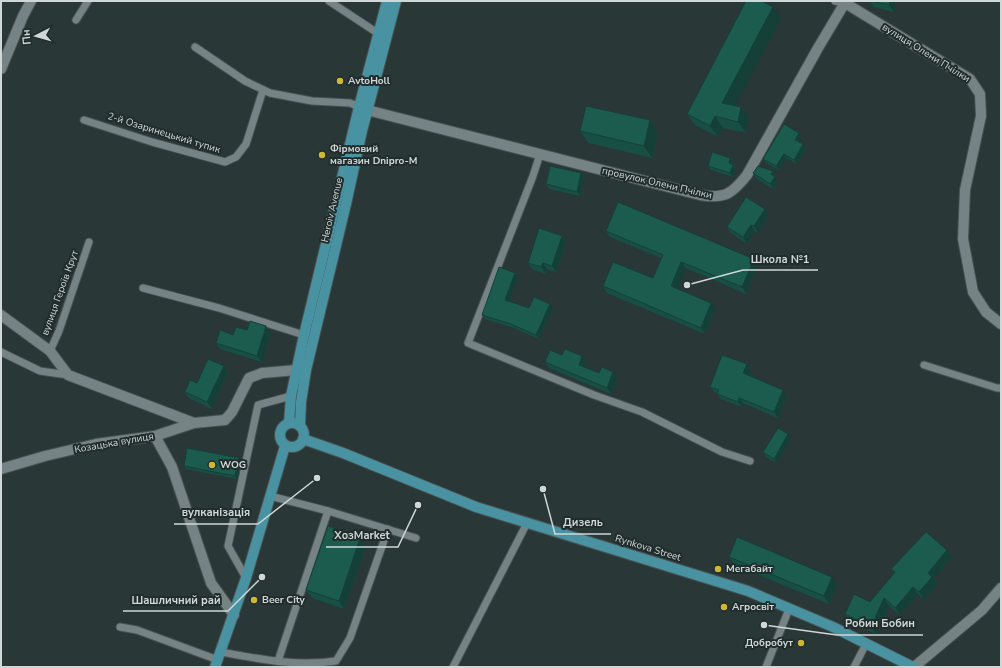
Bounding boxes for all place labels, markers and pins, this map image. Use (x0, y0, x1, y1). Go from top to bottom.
place label: AvtoHoll (348, 74, 391, 88)
marker: AvtoHoll (335, 76, 345, 86)
place label: Фірмовий магазин Dnipro-M (330, 142, 417, 168)
marker: Фірмовий магазин Dnipro-M (317, 150, 327, 160)
callout: Школа №1 (743, 247, 818, 270)
place label: WOG (220, 458, 246, 472)
marker: WOG (207, 460, 217, 470)
callout: вулканізація (174, 501, 258, 524)
callout: Дизель (555, 511, 611, 534)
callout: ХозMarket (326, 524, 398, 547)
place label: Мегабайт (726, 562, 773, 576)
marker: Мегабайт (713, 564, 723, 574)
callout: Шашличний рай (123, 588, 228, 611)
place label: Beer City (262, 593, 306, 607)
marker: Beer City (249, 595, 259, 605)
place label: Агросвіт (732, 600, 774, 614)
marker: Агросвіт (719, 602, 729, 612)
callout: Робин Бобин (837, 612, 923, 635)
place label: Добробут (745, 636, 793, 650)
marker: Добробут (796, 638, 806, 648)

